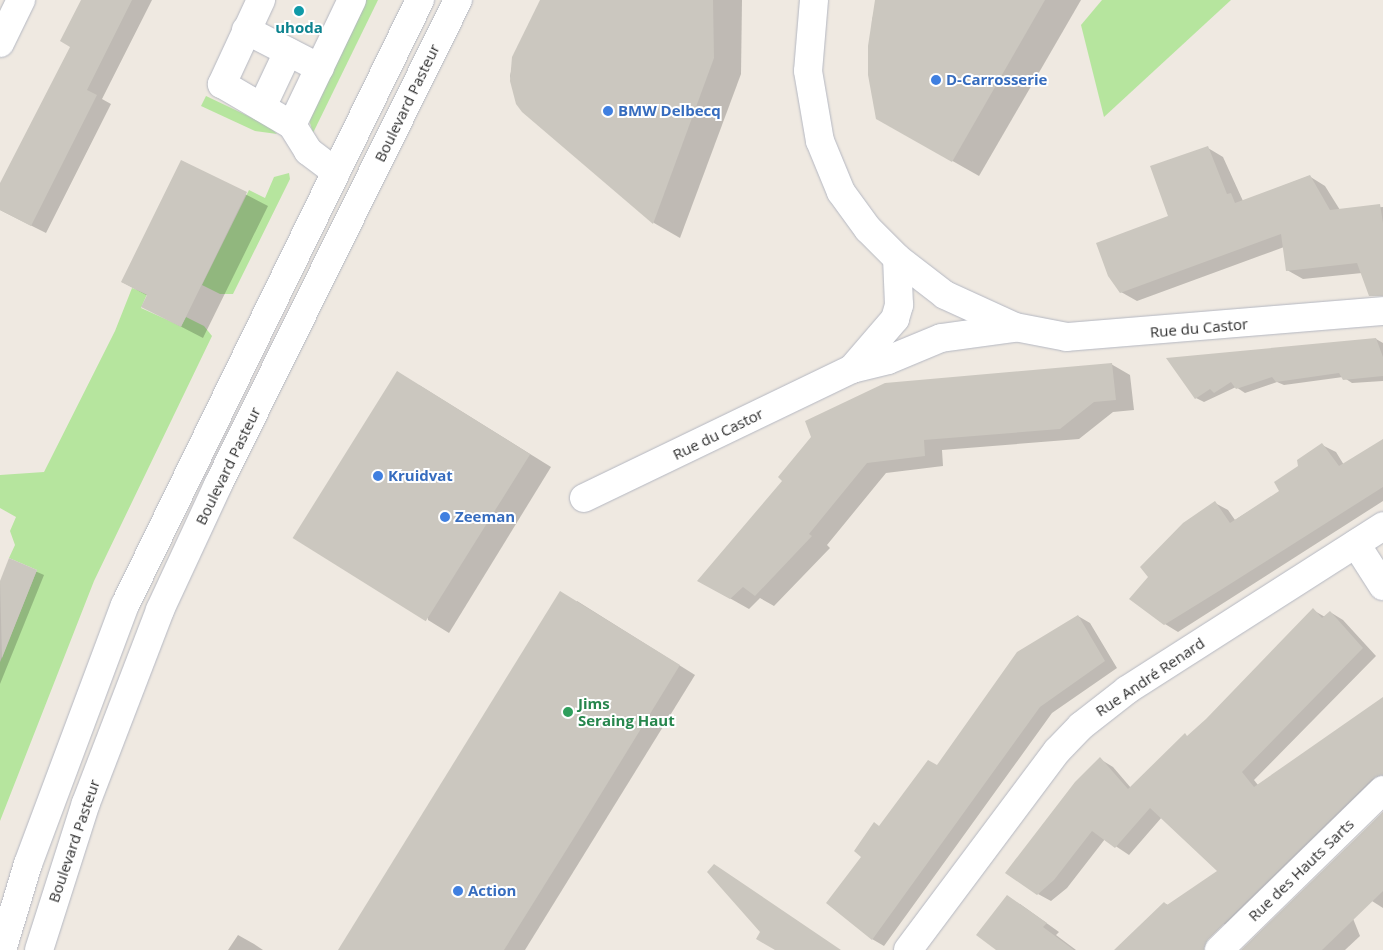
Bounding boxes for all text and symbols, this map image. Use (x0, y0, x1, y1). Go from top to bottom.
marker: uhoda (293, 5, 305, 17)
place label: uhoda (275, 19, 323, 37)
street label: Boulevard Pasteur (371, 41, 443, 165)
place label: D-Carrosserie (946, 71, 1047, 89)
marker: D-Carrosserie (930, 74, 942, 86)
place label: BMW Delbecq (618, 102, 721, 120)
marker: BMW Delbecq (602, 105, 614, 117)
street label: Rue du Castor (1149, 315, 1249, 341)
street label: Boulevard Pasteur (192, 404, 264, 528)
street label: Rue du Castor (670, 404, 766, 464)
place label: Kruidvat (388, 467, 453, 485)
marker: Kruidvat (372, 470, 384, 482)
place label: Zeeman (455, 508, 515, 526)
marker: Zeeman (439, 511, 451, 523)
street label: Rue André Renard (1092, 634, 1208, 720)
place label: Jims Seraing Haut (578, 694, 675, 729)
marker: Jims Seraing Haut (562, 706, 574, 718)
street label: Boulevard Pasteur (45, 777, 103, 905)
street label: Rue des Hauts Sarts (1245, 815, 1357, 925)
place label: Action (468, 882, 516, 900)
marker: Action (452, 885, 464, 897)

